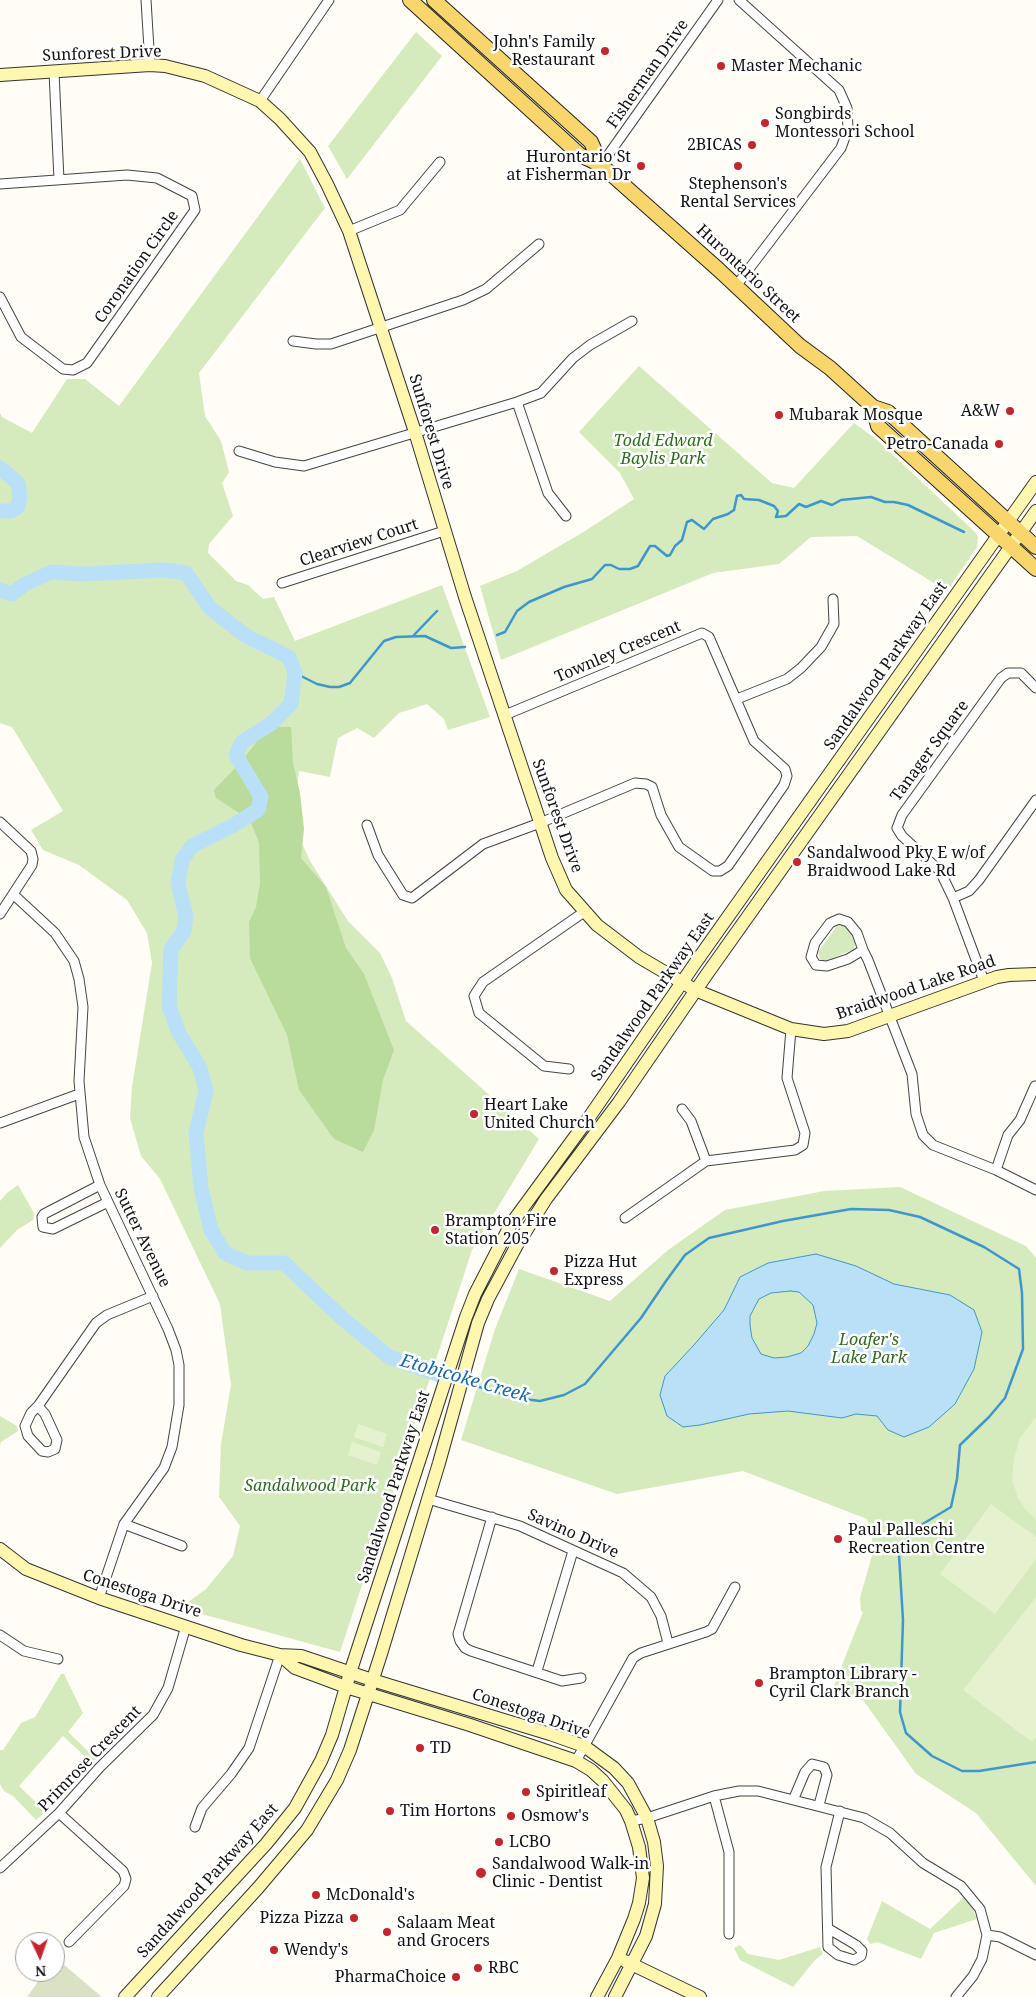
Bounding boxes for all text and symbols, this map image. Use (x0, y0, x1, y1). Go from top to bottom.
street label: Fisherman Drive (603, 16, 693, 132)
place label: John's Family Restaurant (493, 32, 595, 70)
street label: Sunforest Drive (42, 42, 162, 66)
marker: John's Family Restaurant (599, 45, 611, 57)
place label: Master Mechanic (731, 56, 862, 76)
marker: Master Mechanic (715, 60, 727, 72)
place label: Songbirds Montessori School (775, 104, 914, 142)
marker: Songbirds Montessori School (759, 117, 771, 129)
place label: 2BICAS (687, 135, 742, 155)
marker: 2BICAS (746, 139, 758, 151)
place label: Hurontario St at Fisherman Dr (506, 147, 631, 185)
marker: Hurontario St at Fisherman Dr (635, 160, 647, 172)
marker: Stephenson's Rental Services (732, 160, 744, 172)
place label: Stephenson's Rental Services (680, 174, 796, 212)
street label: Coronation Circle (91, 207, 183, 327)
street label: Hurontario Street (692, 221, 804, 327)
street label: Sunforest Drive (404, 372, 458, 492)
place label: A&W (961, 401, 1000, 421)
place label: Mubarak Mosque (789, 405, 923, 425)
marker: A&W (1004, 405, 1016, 417)
marker: Mubarak Mosque (773, 409, 785, 421)
park label: Todd Edward Baylis Park (613, 431, 713, 469)
place label: Petro-Canada (886, 434, 989, 454)
marker: Petro-Canada (993, 438, 1005, 450)
street label: Clearview Court (297, 515, 421, 571)
street label: Sandalwood Parkway East (820, 578, 952, 754)
street label: Townley Crescent (552, 617, 684, 687)
street label: Tanager Square (887, 697, 973, 805)
street label: Sunforest Drive (528, 757, 586, 875)
place label: Sandalwood Pky E w/of Braidwood Lake Rd (807, 843, 985, 881)
marker: Sandalwood Pky E w/of Braidwood Lake Rd (791, 856, 803, 868)
street label: Sandalwood Parkway East (587, 909, 719, 1085)
street label: Braidwood Lake Road (834, 952, 998, 1024)
place label: Heart Lake United Church (484, 1095, 595, 1133)
marker: Heart Lake United Church (468, 1108, 480, 1120)
street label: Sutter Avenue (110, 1185, 174, 1291)
place label: Brampton Fire Station 205 (445, 1211, 557, 1249)
marker: Brampton Fire Station 205 (429, 1224, 441, 1236)
place label: Pizza Hut Express (564, 1252, 637, 1290)
marker: Pizza Hut Express (548, 1265, 560, 1277)
park label: Loafer's Lake Park (831, 1330, 907, 1368)
water label: Etobicoke Creek (398, 1350, 532, 1408)
street label: Sandalwood Parkway East (354, 1388, 434, 1586)
park label: Sandalwood Park (244, 1476, 376, 1496)
street label: Savino Drive (524, 1505, 622, 1563)
place label: Paul Palleschi Recreation Centre (848, 1520, 985, 1558)
marker: Paul Palleschi Recreation Centre (832, 1533, 844, 1545)
street label: Conestoga Drive (80, 1566, 204, 1622)
place label: Brampton Library - Cyril Clark Branch (769, 1664, 917, 1702)
marker: Brampton Library - Cyril Clark Branch (753, 1677, 765, 1689)
street label: Conestoga Drive (469, 1685, 593, 1743)
street label: Primrose Crescent (35, 1702, 145, 1816)
place label: TD (430, 1738, 451, 1758)
marker: TD (414, 1742, 426, 1754)
place label: Spiritleaf (536, 1782, 606, 1802)
marker: Spiritleaf (520, 1786, 532, 1798)
street label: Sandalwood Parkway East (134, 1800, 282, 1962)
place label: Tim Hortons (400, 1801, 496, 1821)
marker: Tim Hortons (384, 1805, 396, 1817)
place label: Osmow's (521, 1806, 589, 1826)
marker: Osmow's (505, 1810, 517, 1822)
place label: LCBO (509, 1832, 551, 1852)
marker: LCBO (493, 1836, 505, 1848)
place label: Sandalwood Walk-in Clinic - Dentist (492, 1854, 649, 1892)
marker: Sandalwood Walk-in Clinic - Dentist (474, 1866, 488, 1880)
place label: McDonald's (326, 1885, 415, 1905)
marker: McDonald's (310, 1889, 322, 1901)
place label: Pizza Pizza (260, 1908, 344, 1928)
marker: Pizza Pizza (348, 1912, 360, 1924)
place label: Salaam Meat and Grocers (397, 1913, 495, 1951)
marker: Salaam Meat and Grocers (381, 1926, 393, 1938)
north arrow (15, 1932, 65, 1982)
place label: Wendy's (284, 1940, 348, 1960)
marker: Wendy's (268, 1944, 280, 1956)
place label: RBC (488, 1958, 519, 1978)
text: N (35, 1962, 47, 1981)
marker: RBC (472, 1962, 484, 1974)
place label: PharmaChoice (335, 1967, 446, 1987)
marker: PharmaChoice (450, 1971, 462, 1983)

